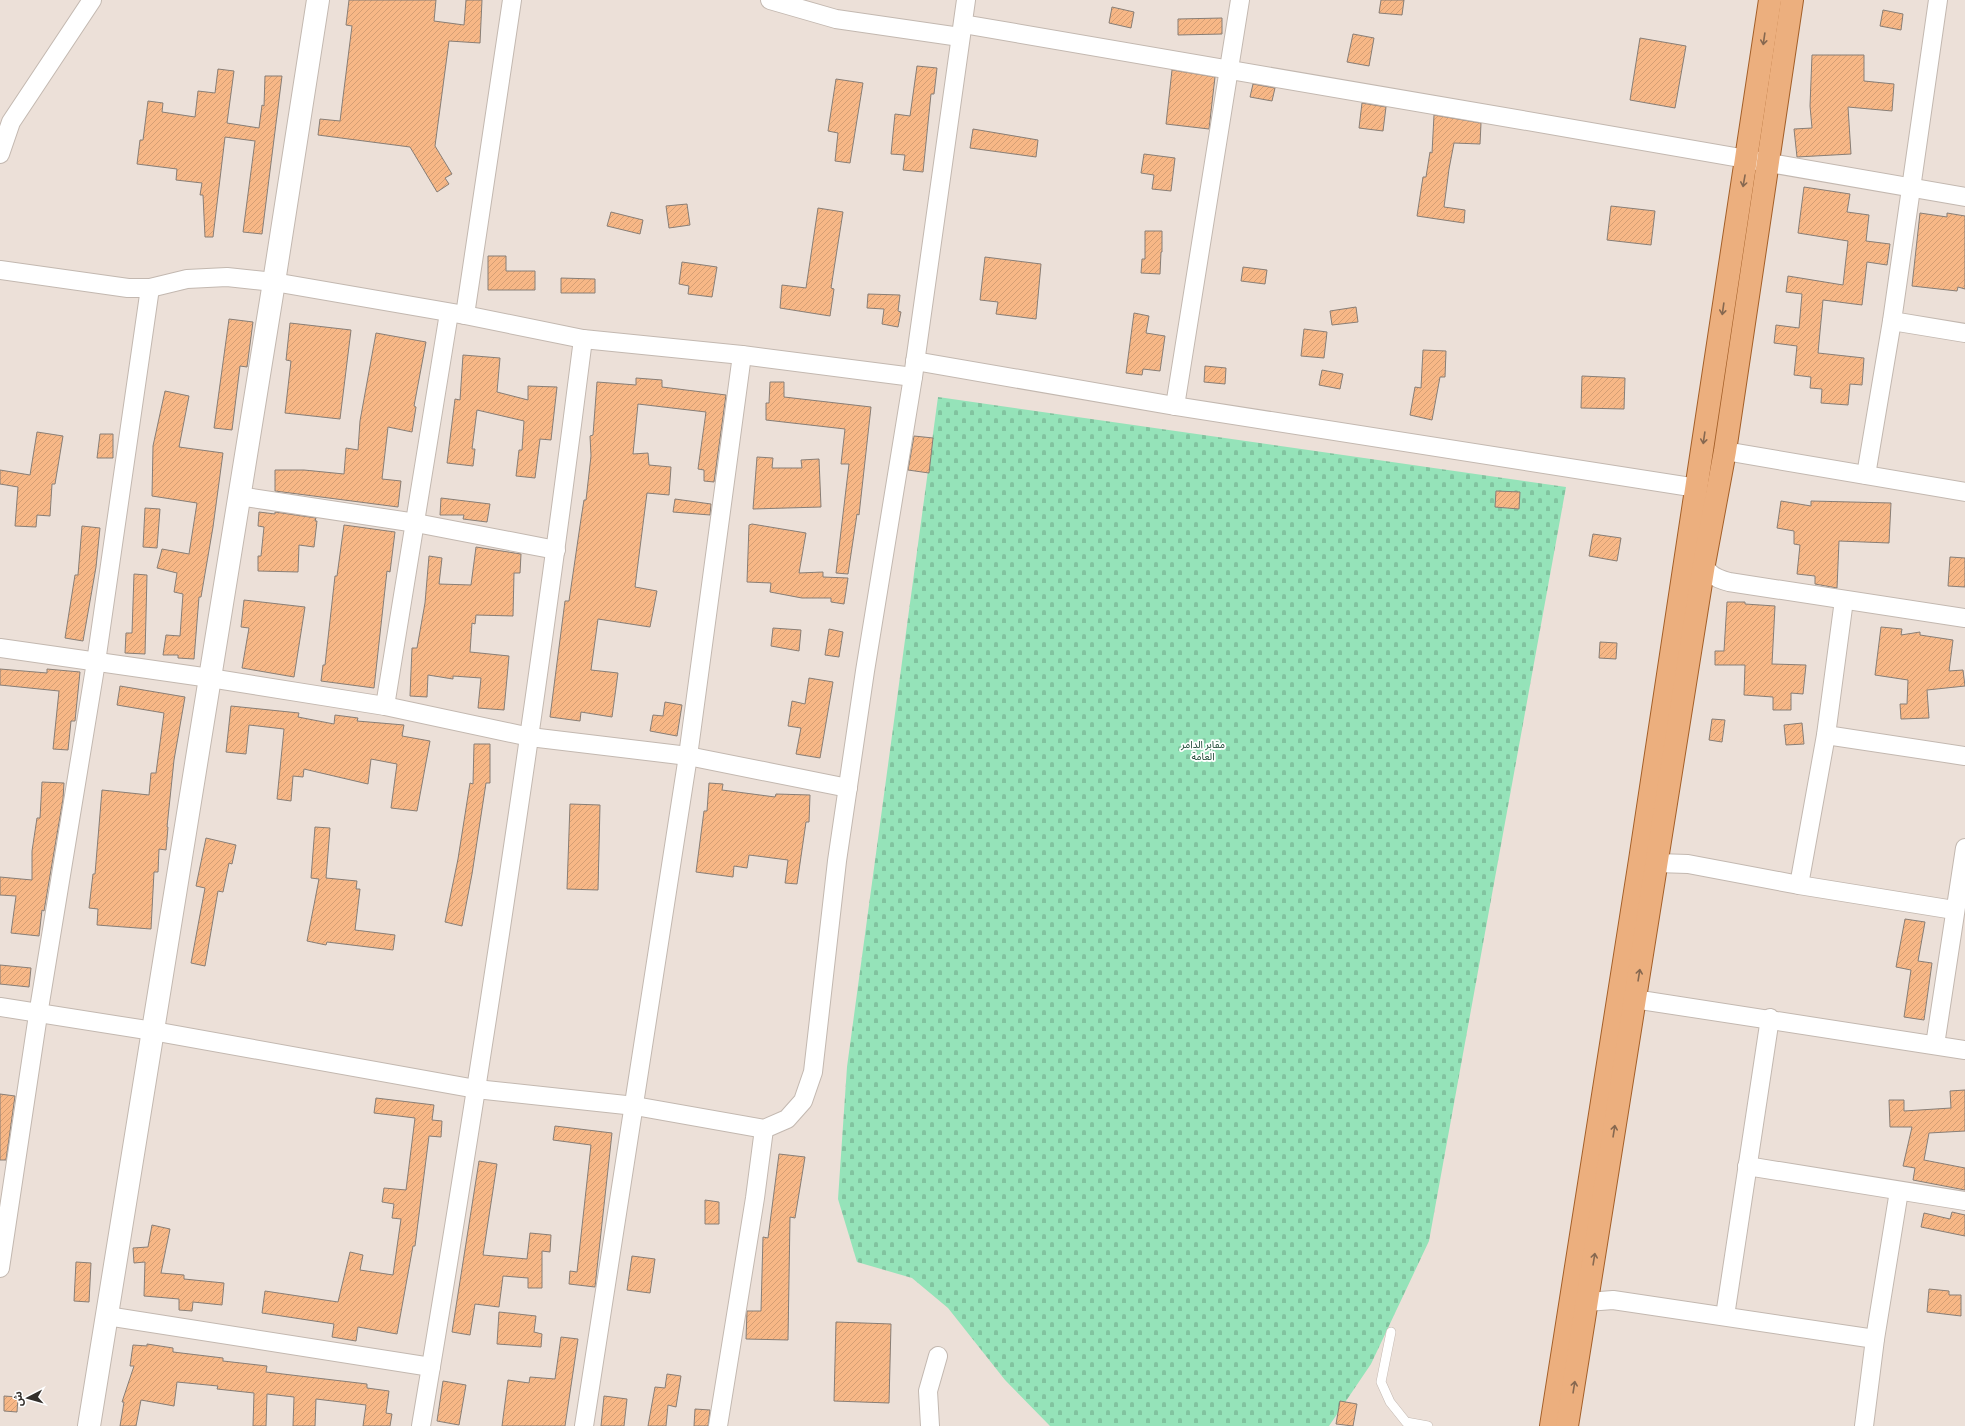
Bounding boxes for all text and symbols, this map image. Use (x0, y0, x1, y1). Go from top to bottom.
one-way arrow (1761, 32, 1768, 45)
one-way arrow (1739, 174, 1747, 187)
one-way arrow (1719, 302, 1727, 315)
one-way arrow (1700, 431, 1708, 444)
park label: مقابر الدامر العامة (1180, 739, 1225, 763)
one-way arrow (1635, 969, 1643, 982)
one-way arrow (1610, 1125, 1618, 1138)
one-way arrow (1590, 1253, 1598, 1266)
north arrow (8, 1378, 48, 1418)
one-way arrow (1570, 1381, 1578, 1394)
text: ش (11, 1391, 26, 1407)

